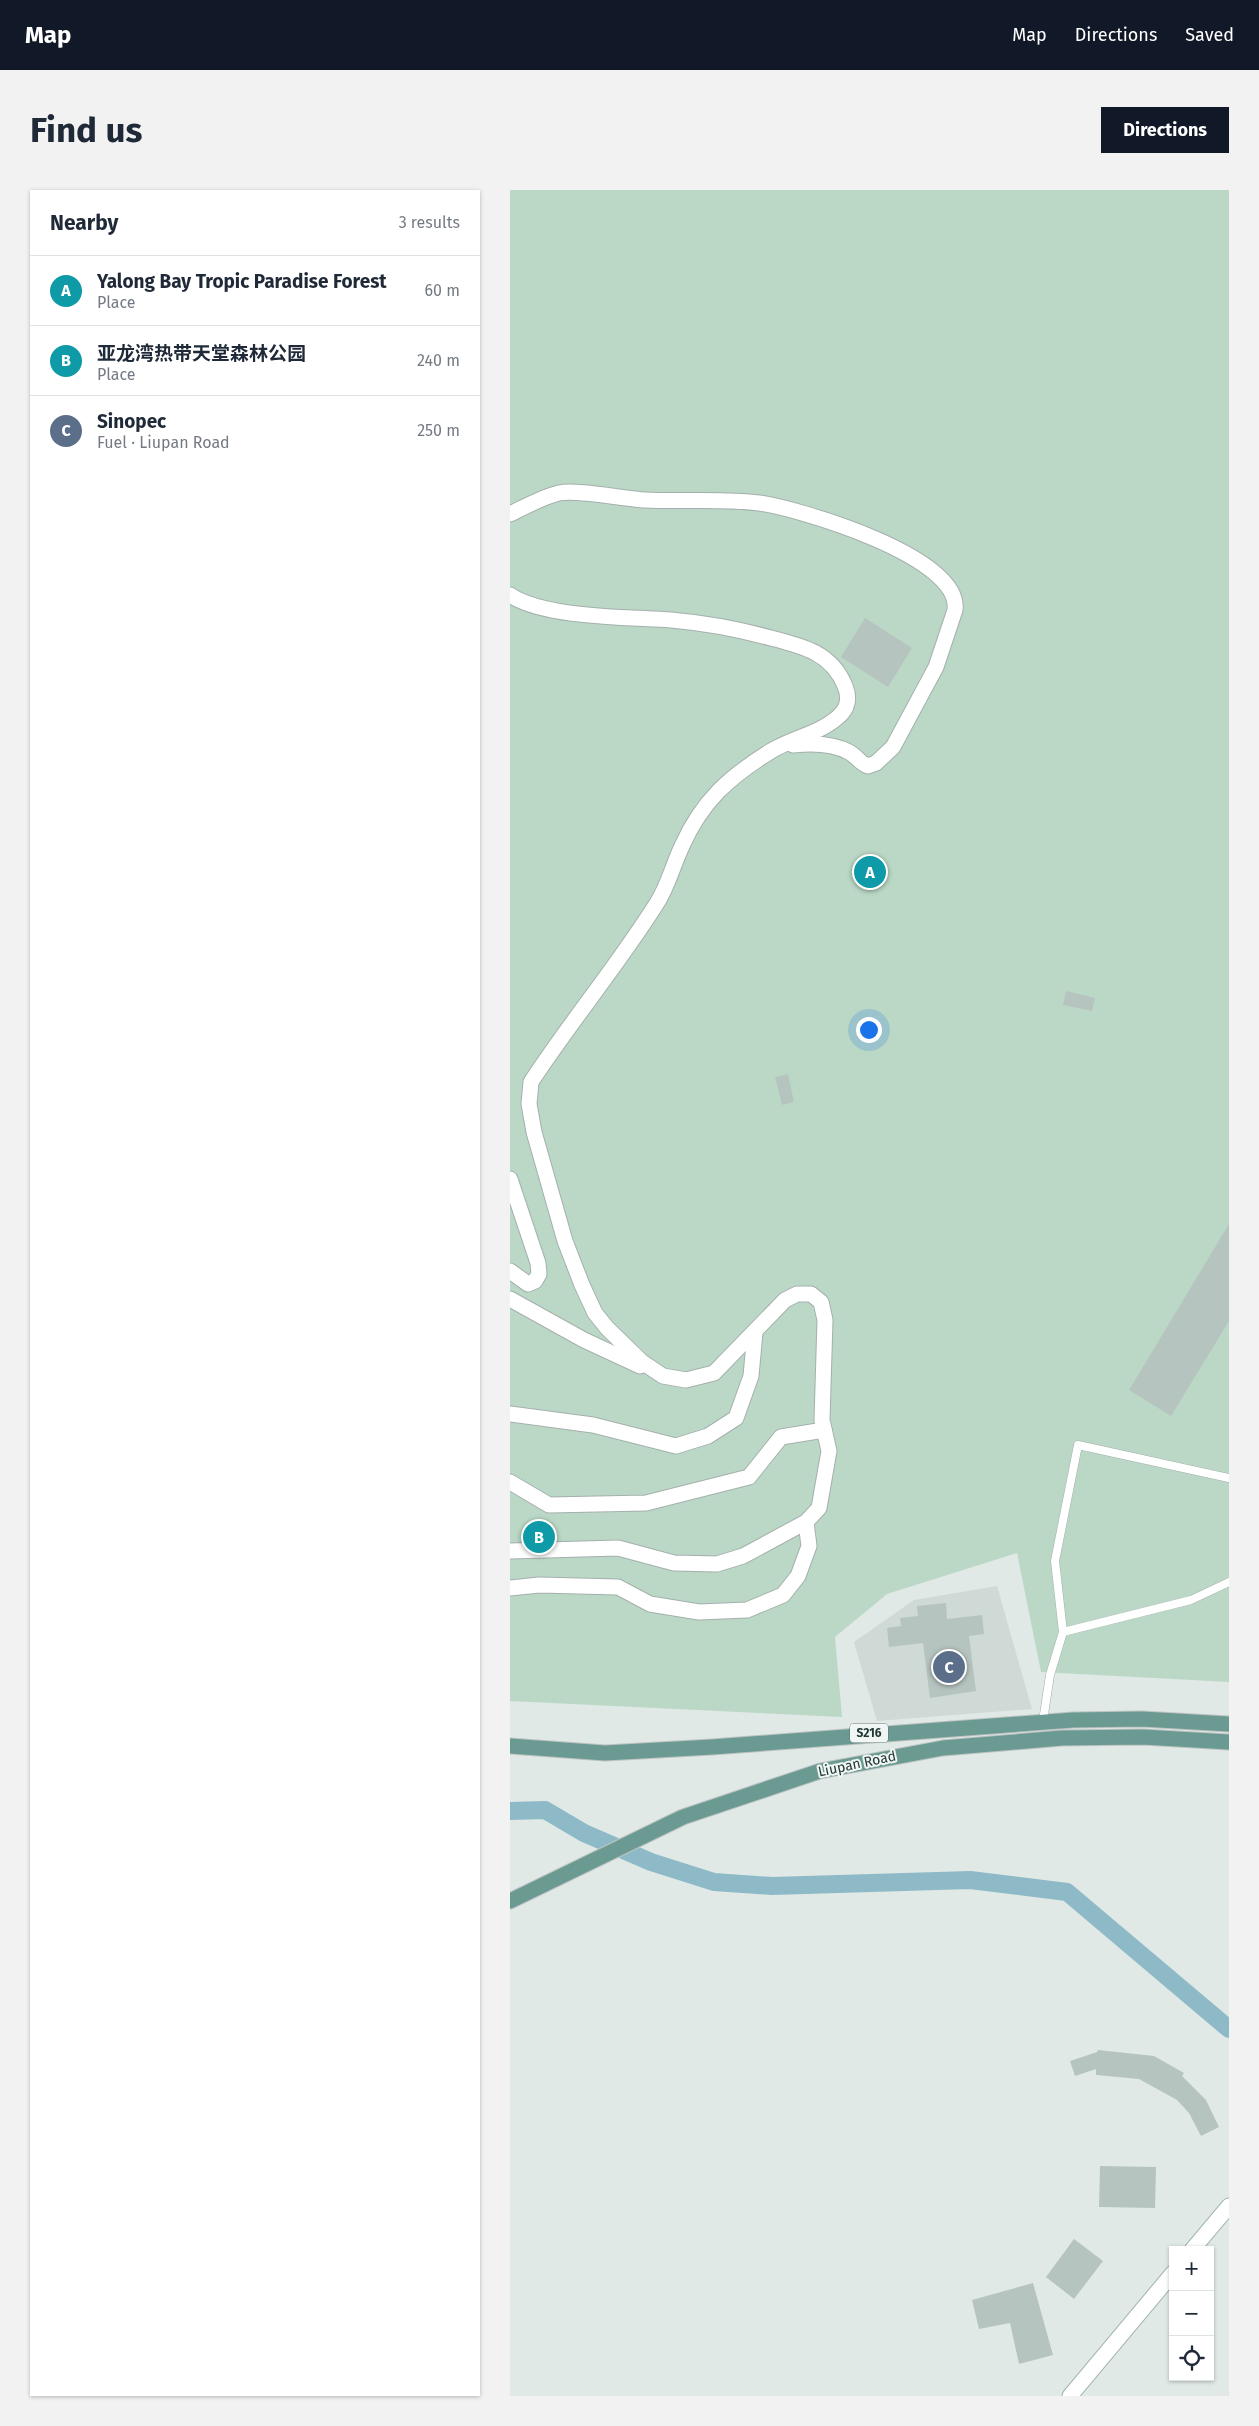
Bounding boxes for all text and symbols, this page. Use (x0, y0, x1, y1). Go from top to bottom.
text: Map (25, 21, 71, 49)
text: Map (1012, 24, 1047, 46)
text: Directions (1075, 24, 1157, 46)
text: Saved (1185, 24, 1234, 46)
button: Directions (1101, 107, 1229, 153)
text: Find us (30, 109, 142, 151)
text: Nearby (50, 210, 118, 236)
text: 3 results (399, 213, 460, 232)
text: Yalong Bay Tropic Paradise Forest (97, 270, 387, 293)
text: A (61, 281, 71, 300)
text: 60 m (425, 281, 460, 300)
text: Place (97, 293, 136, 312)
text: 亚龙湾热带天堂森林公园 (97, 342, 306, 365)
text: B (61, 351, 71, 370)
text: 240 m (417, 351, 460, 370)
text: Place (97, 365, 136, 384)
text: Sinopec (97, 410, 166, 433)
text: C (61, 421, 71, 440)
text: 250 m (417, 421, 460, 440)
text: Fuel · Liupan Road (97, 433, 230, 452)
pin: A (854, 853, 886, 891)
your location (856, 1017, 882, 1043)
pin: B (523, 1518, 555, 1556)
pin: C (933, 1648, 965, 1686)
road number: S216 (850, 1724, 888, 1742)
street label: Liupan Road (817, 1747, 897, 1781)
map controls (1169, 2246, 1214, 2381)
button: + (1169, 2246, 1214, 2291)
button: − (1169, 2291, 1214, 2336)
button: locate (1169, 2336, 1214, 2381)

